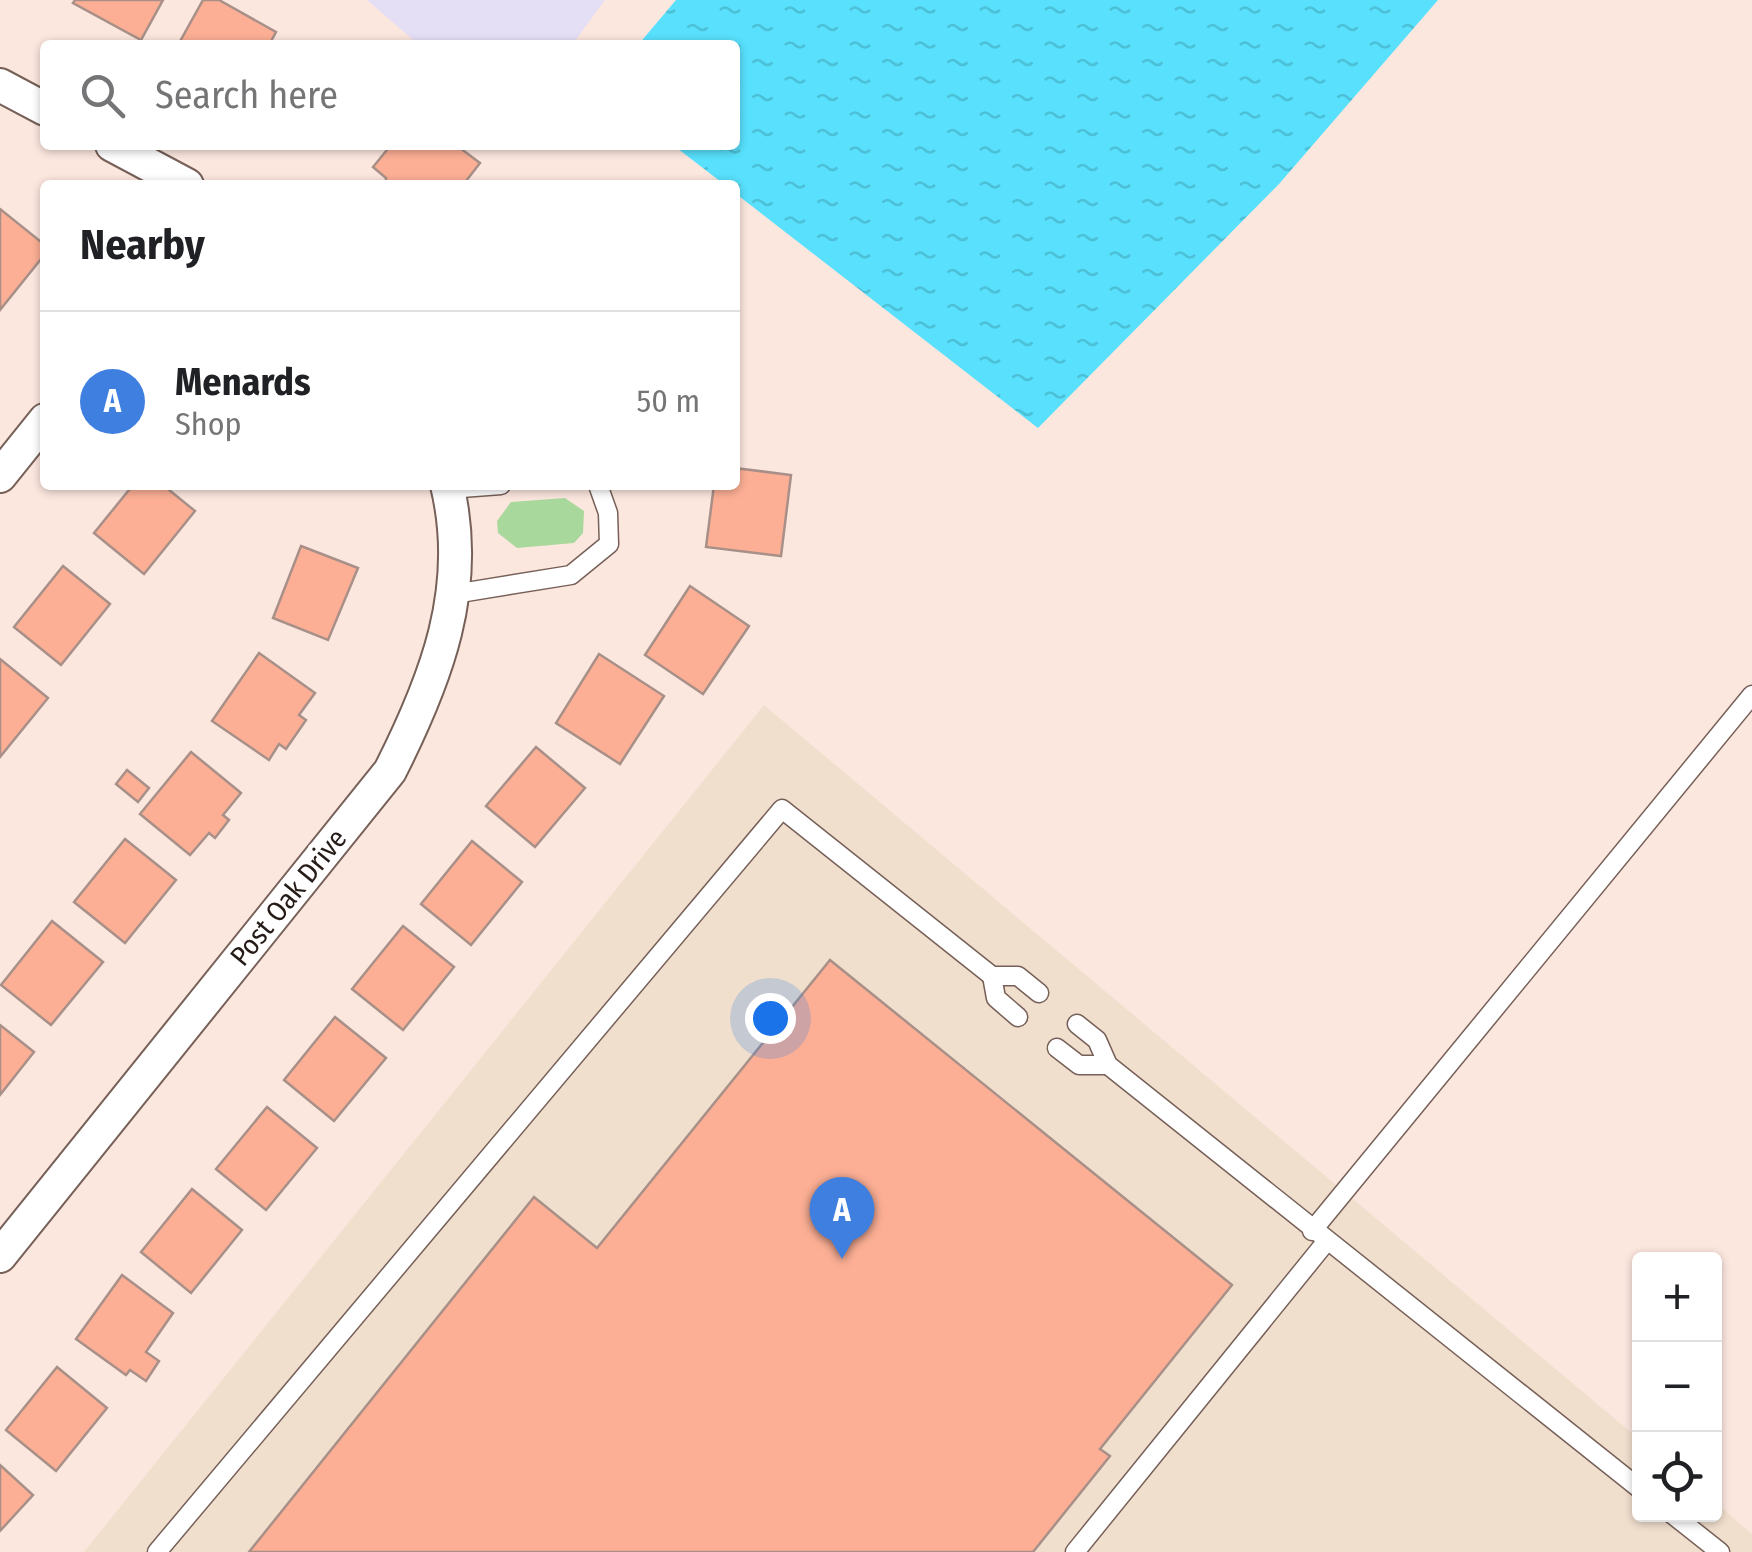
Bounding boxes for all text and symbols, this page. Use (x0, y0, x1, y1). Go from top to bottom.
search box (40, 40, 740, 150)
icon: search (75, 68, 130, 123)
text: Search here (155, 72, 338, 118)
text: Nearby (80, 220, 205, 270)
text: Menards (175, 359, 311, 405)
text: A (104, 382, 121, 420)
text: 50 m (637, 382, 700, 420)
text: Shop (175, 405, 242, 443)
street label: Post Oak Drive (223, 822, 353, 972)
your location (745, 993, 796, 1044)
pin: A (810, 1176, 874, 1259)
map controls (1632, 1252, 1722, 1522)
button: + (1632, 1252, 1722, 1342)
button: − (1632, 1342, 1722, 1432)
button: locate (1632, 1432, 1722, 1522)

